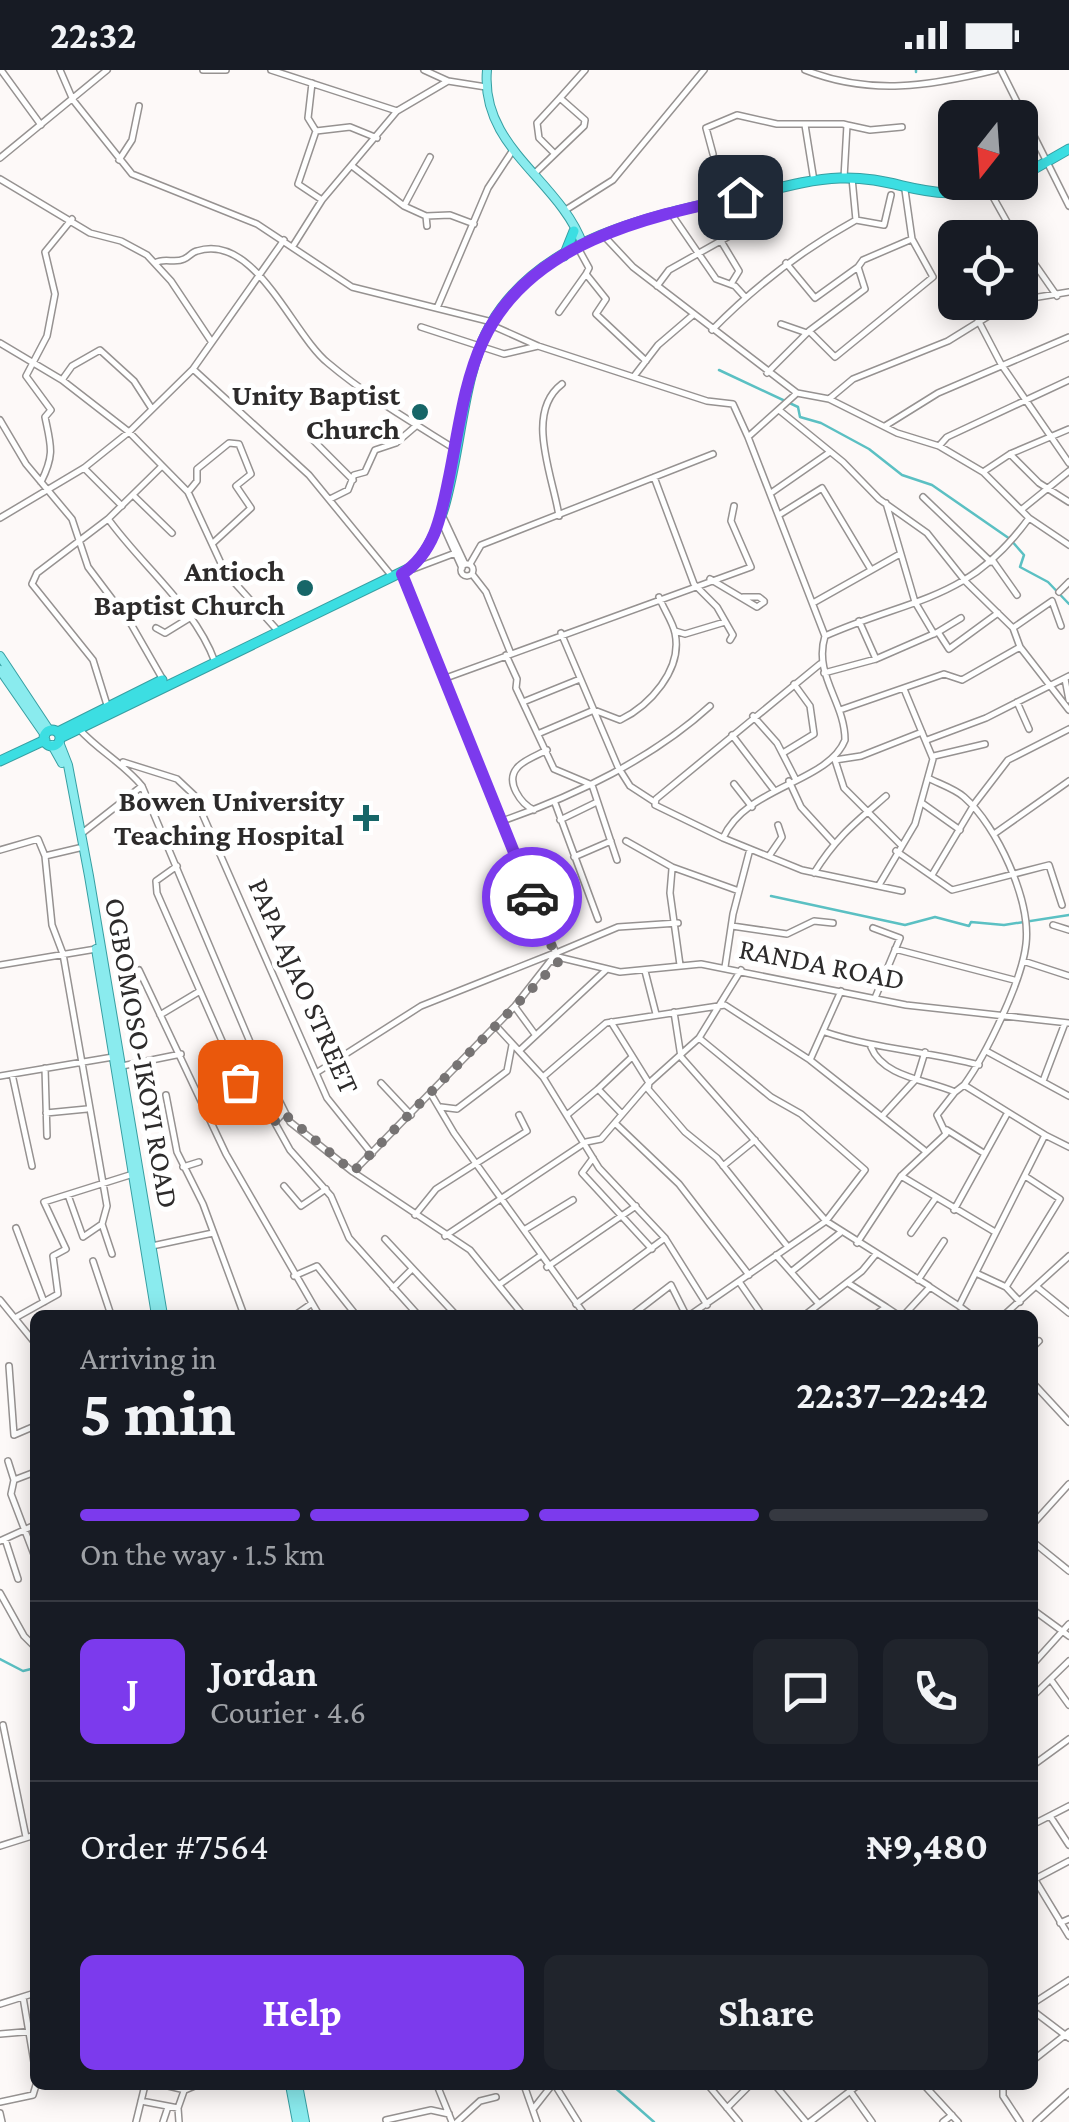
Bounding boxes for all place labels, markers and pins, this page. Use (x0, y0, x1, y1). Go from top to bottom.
pin (698, 155, 783, 240)
place label: Unity Baptist Church (231, 378, 400, 445)
marker: Unity Baptist Church (409, 401, 431, 423)
place label: Antioch Baptist Church (94, 554, 285, 621)
marker: Antioch Baptist Church (294, 577, 316, 599)
place label: Bowen University Teaching Hospital (114, 784, 344, 851)
marker: Bowen University Teaching Hospital (353, 805, 379, 831)
pin (198, 1040, 283, 1125)

